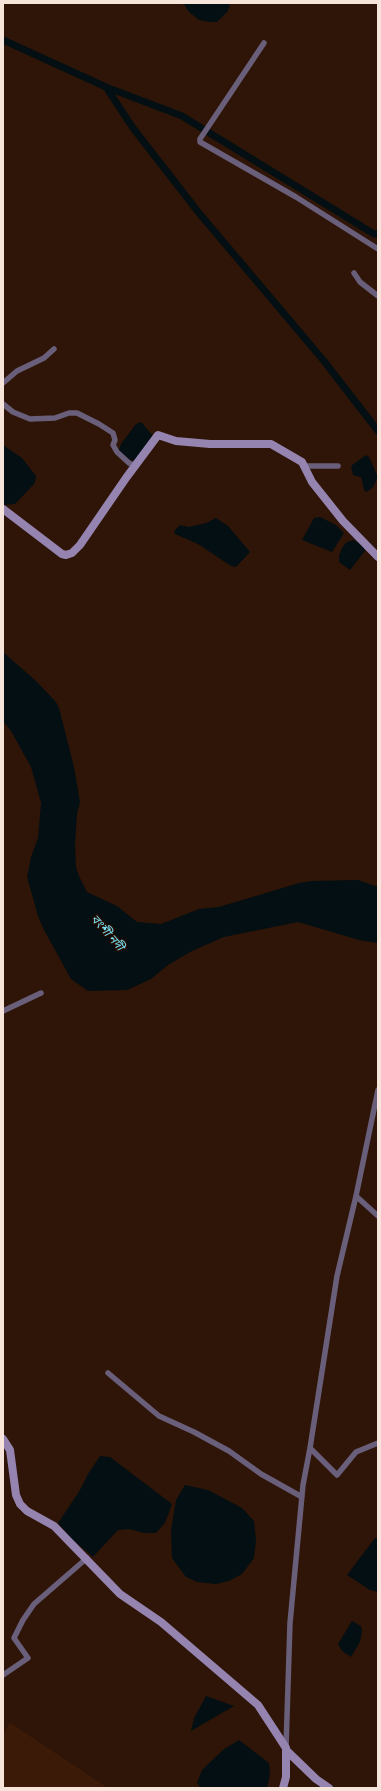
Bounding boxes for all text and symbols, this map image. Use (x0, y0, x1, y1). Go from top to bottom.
water label: বংশী নদী (87, 912, 127, 954)

